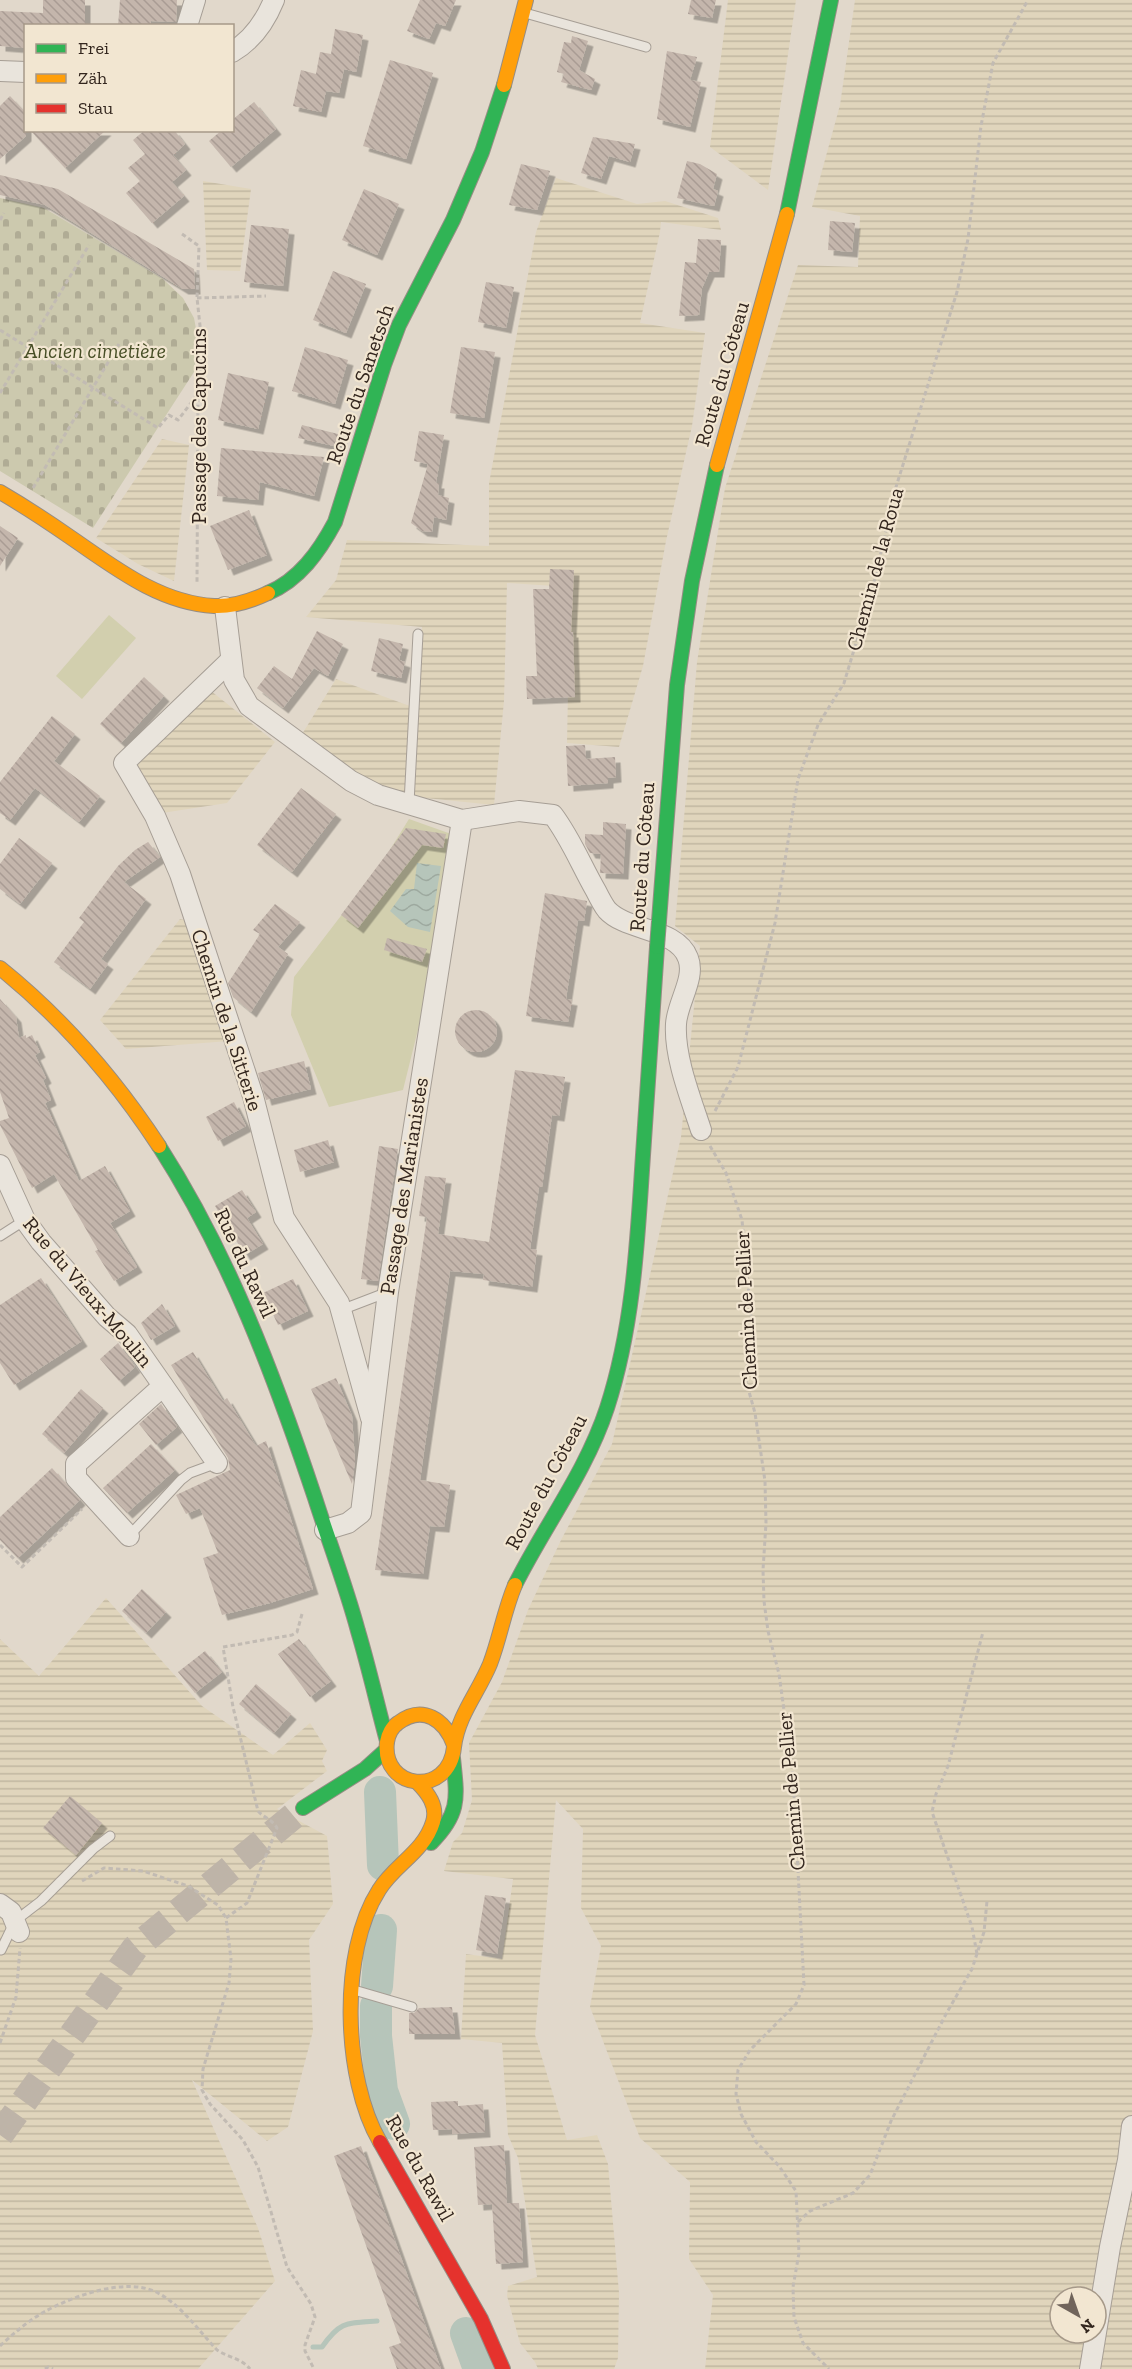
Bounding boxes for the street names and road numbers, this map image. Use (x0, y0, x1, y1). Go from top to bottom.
street label: Route du Côteau (689, 298, 754, 449)
street label: Route du Sanetsch (320, 300, 399, 467)
street label: Passage des Capucins (186, 328, 211, 524)
street label: Chemin de la Roua (841, 484, 908, 653)
street label: Route du Côteau (624, 781, 659, 932)
street label: Chemin de la Sitterie (186, 926, 269, 1114)
street label: Passage des Marianistes (374, 1076, 433, 1296)
street label: Rue du Rawil (209, 1204, 282, 1322)
street label: Rue du Vieux-Moulin (18, 1211, 159, 1372)
street label: Chemin de Pellier (729, 1230, 762, 1390)
street label: Route du Côteau (499, 1410, 592, 1554)
street label: Chemin de Pellier (771, 1711, 810, 1872)
street label: Rue du Rawil (381, 2110, 460, 2226)

